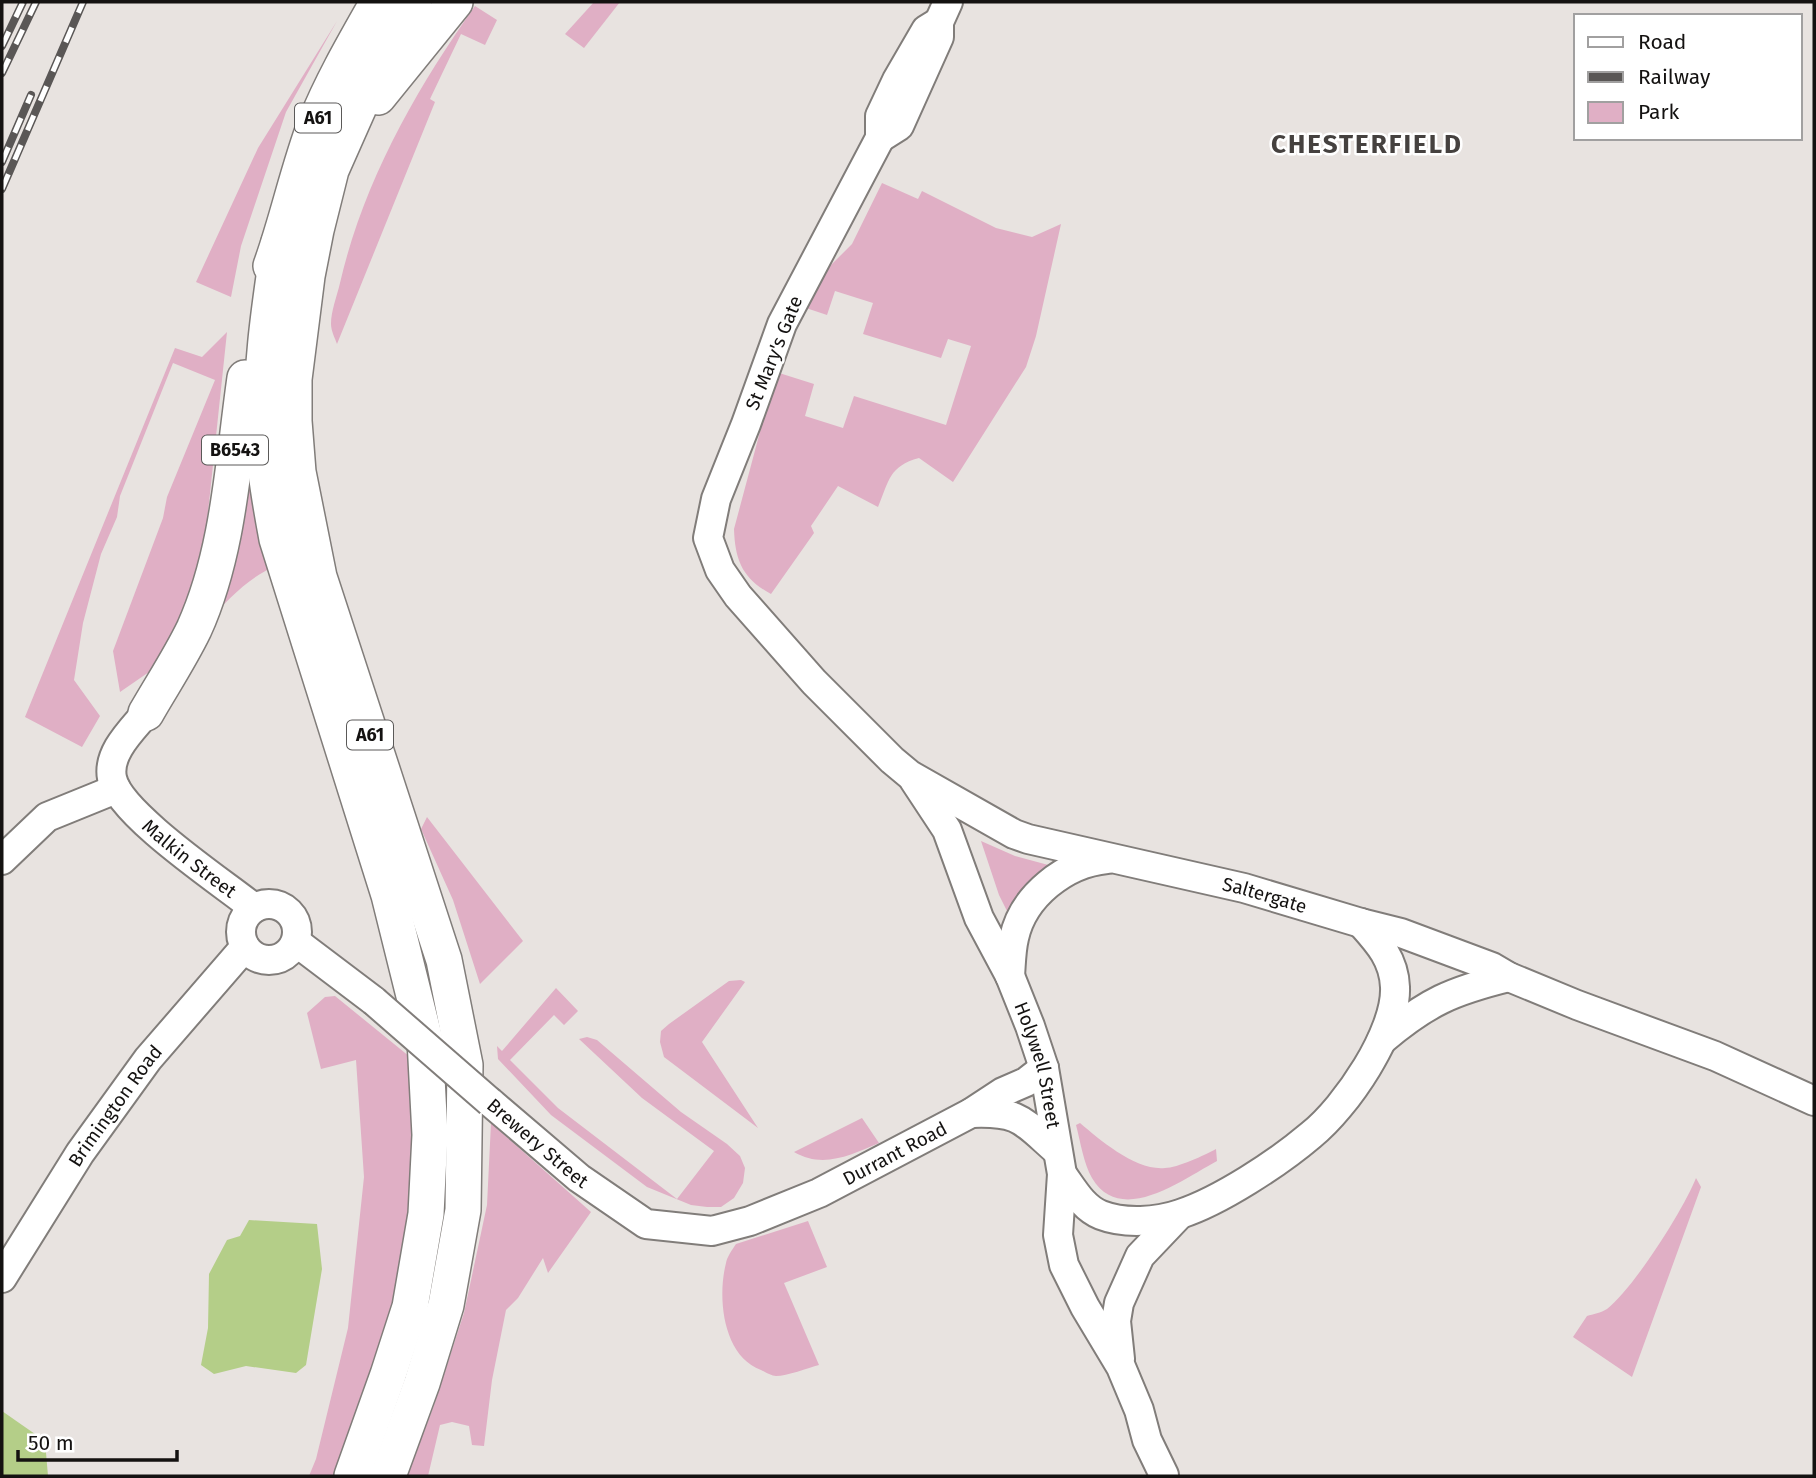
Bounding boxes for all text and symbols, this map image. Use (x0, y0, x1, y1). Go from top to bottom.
legend (1574, 14, 1802, 140)
text: Road (1638, 29, 1686, 55)
text: Railway (1638, 64, 1711, 90)
text: Park (1638, 99, 1680, 125)
road number: A61 (295, 104, 341, 132)
district label: CHESTERFIELD (1271, 129, 1463, 160)
street label: St Mary's Gate (741, 293, 807, 413)
road number: B6543 (202, 436, 268, 464)
road number: A61 (347, 720, 393, 750)
street label: Malkin Street (138, 814, 241, 902)
street label: Saltergate (1220, 872, 1310, 918)
street label: Holywell Street (1010, 998, 1066, 1130)
street label: Brimington Road (63, 1040, 166, 1171)
street label: Brewery Street (483, 1093, 593, 1193)
street label: Durrant Road (839, 1116, 951, 1190)
scale bar (18, 1418, 177, 1462)
text: 50 m (28, 1430, 74, 1456)

